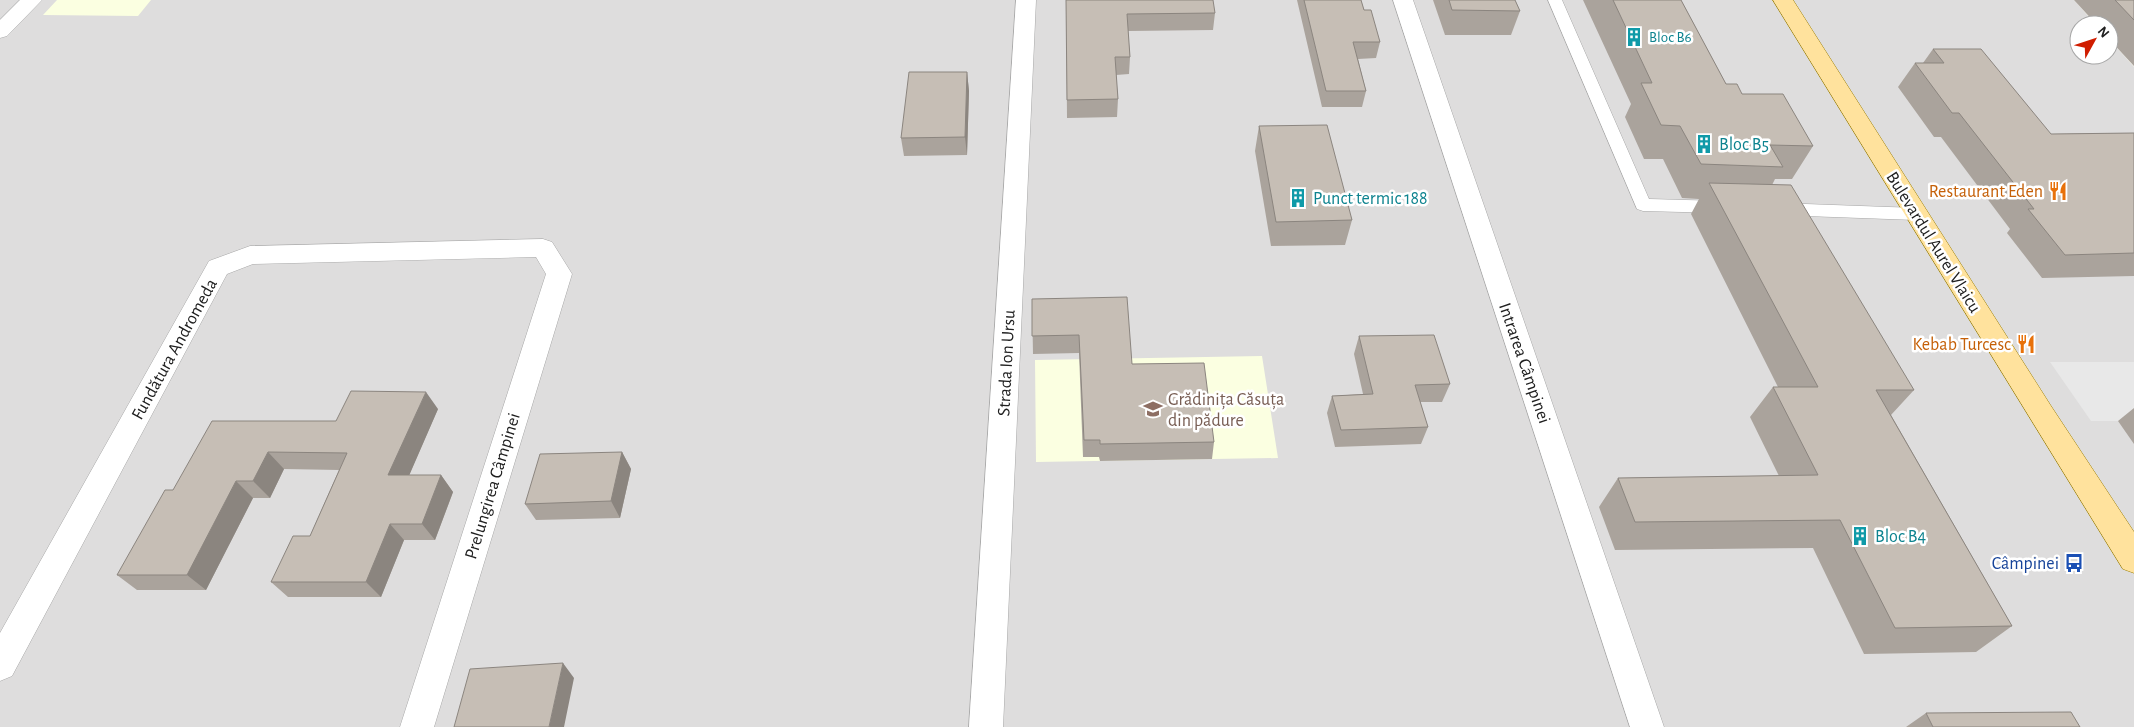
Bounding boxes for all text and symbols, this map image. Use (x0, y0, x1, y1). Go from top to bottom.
north arrow (2069, 15, 2119, 65)
text: N (2095, 24, 2112, 41)
building icon: Bloc B6 (1623, 26, 1645, 48)
place label: Bloc B6 (1649, 30, 1691, 45)
building icon: Bloc B5 (1693, 133, 1715, 155)
place label: Bloc B5 (1719, 136, 1769, 154)
street label: Bulevardul Aurel Vlaicu (1882, 169, 1984, 316)
restaurant icon: Restaurant Eden (2047, 180, 2069, 202)
place label: Restaurant Eden (1929, 183, 2043, 201)
building icon: Punct termic 188 (1287, 187, 1309, 209)
place label: Punct termic 188 (1313, 190, 1428, 208)
street label: Fundătura Andromeda (129, 276, 221, 423)
street label: Intrarea Câmpinei (1495, 301, 1553, 426)
street label: Strada Ion Ursu (995, 309, 1019, 417)
restaurant icon: Kebab Turcesc (2015, 333, 2037, 355)
place label: Kebab Turcesc (1912, 336, 2011, 354)
place label: Grădinița Căsuța din pădure (1168, 391, 1284, 430)
school or university icon: Grădinița Căsuța din pădure (1142, 398, 1164, 420)
street label: Prelungirea Câmpinei (462, 411, 524, 562)
building icon: Bloc B4 (1849, 525, 1871, 547)
place label: Bloc B4 (1875, 528, 1927, 546)
bus stop icon: Câmpinei (2063, 552, 2085, 574)
place label: Câmpinei (1992, 555, 2059, 573)

